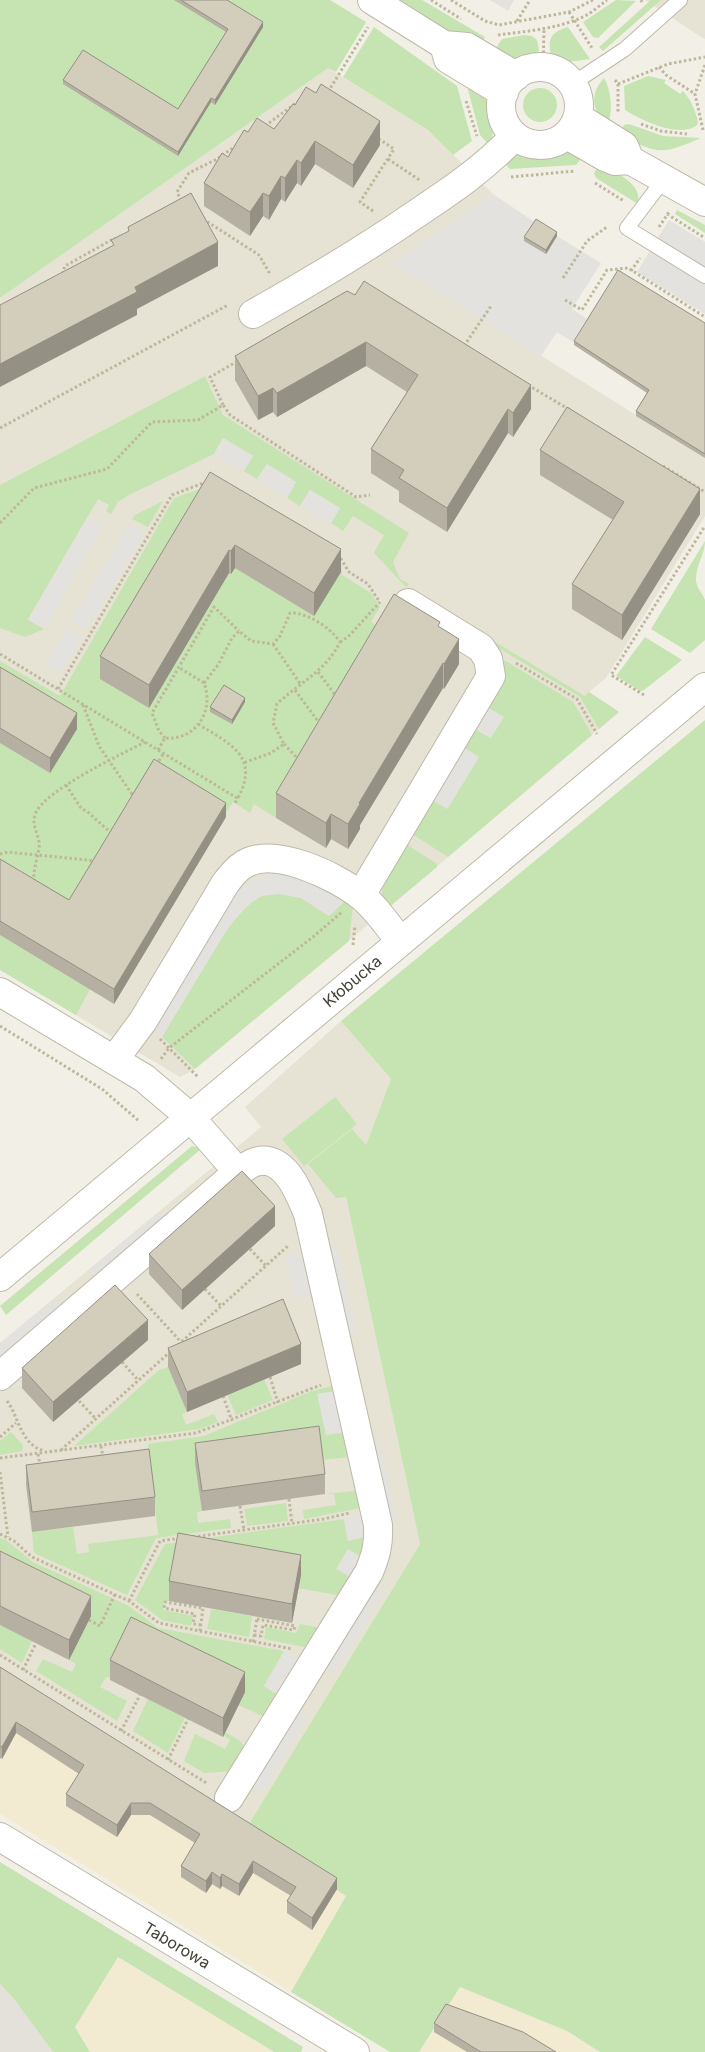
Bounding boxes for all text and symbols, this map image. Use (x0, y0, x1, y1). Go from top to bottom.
street label: Kłobucka (319, 951, 385, 1011)
street label: Taborowa (140, 1917, 214, 1973)

